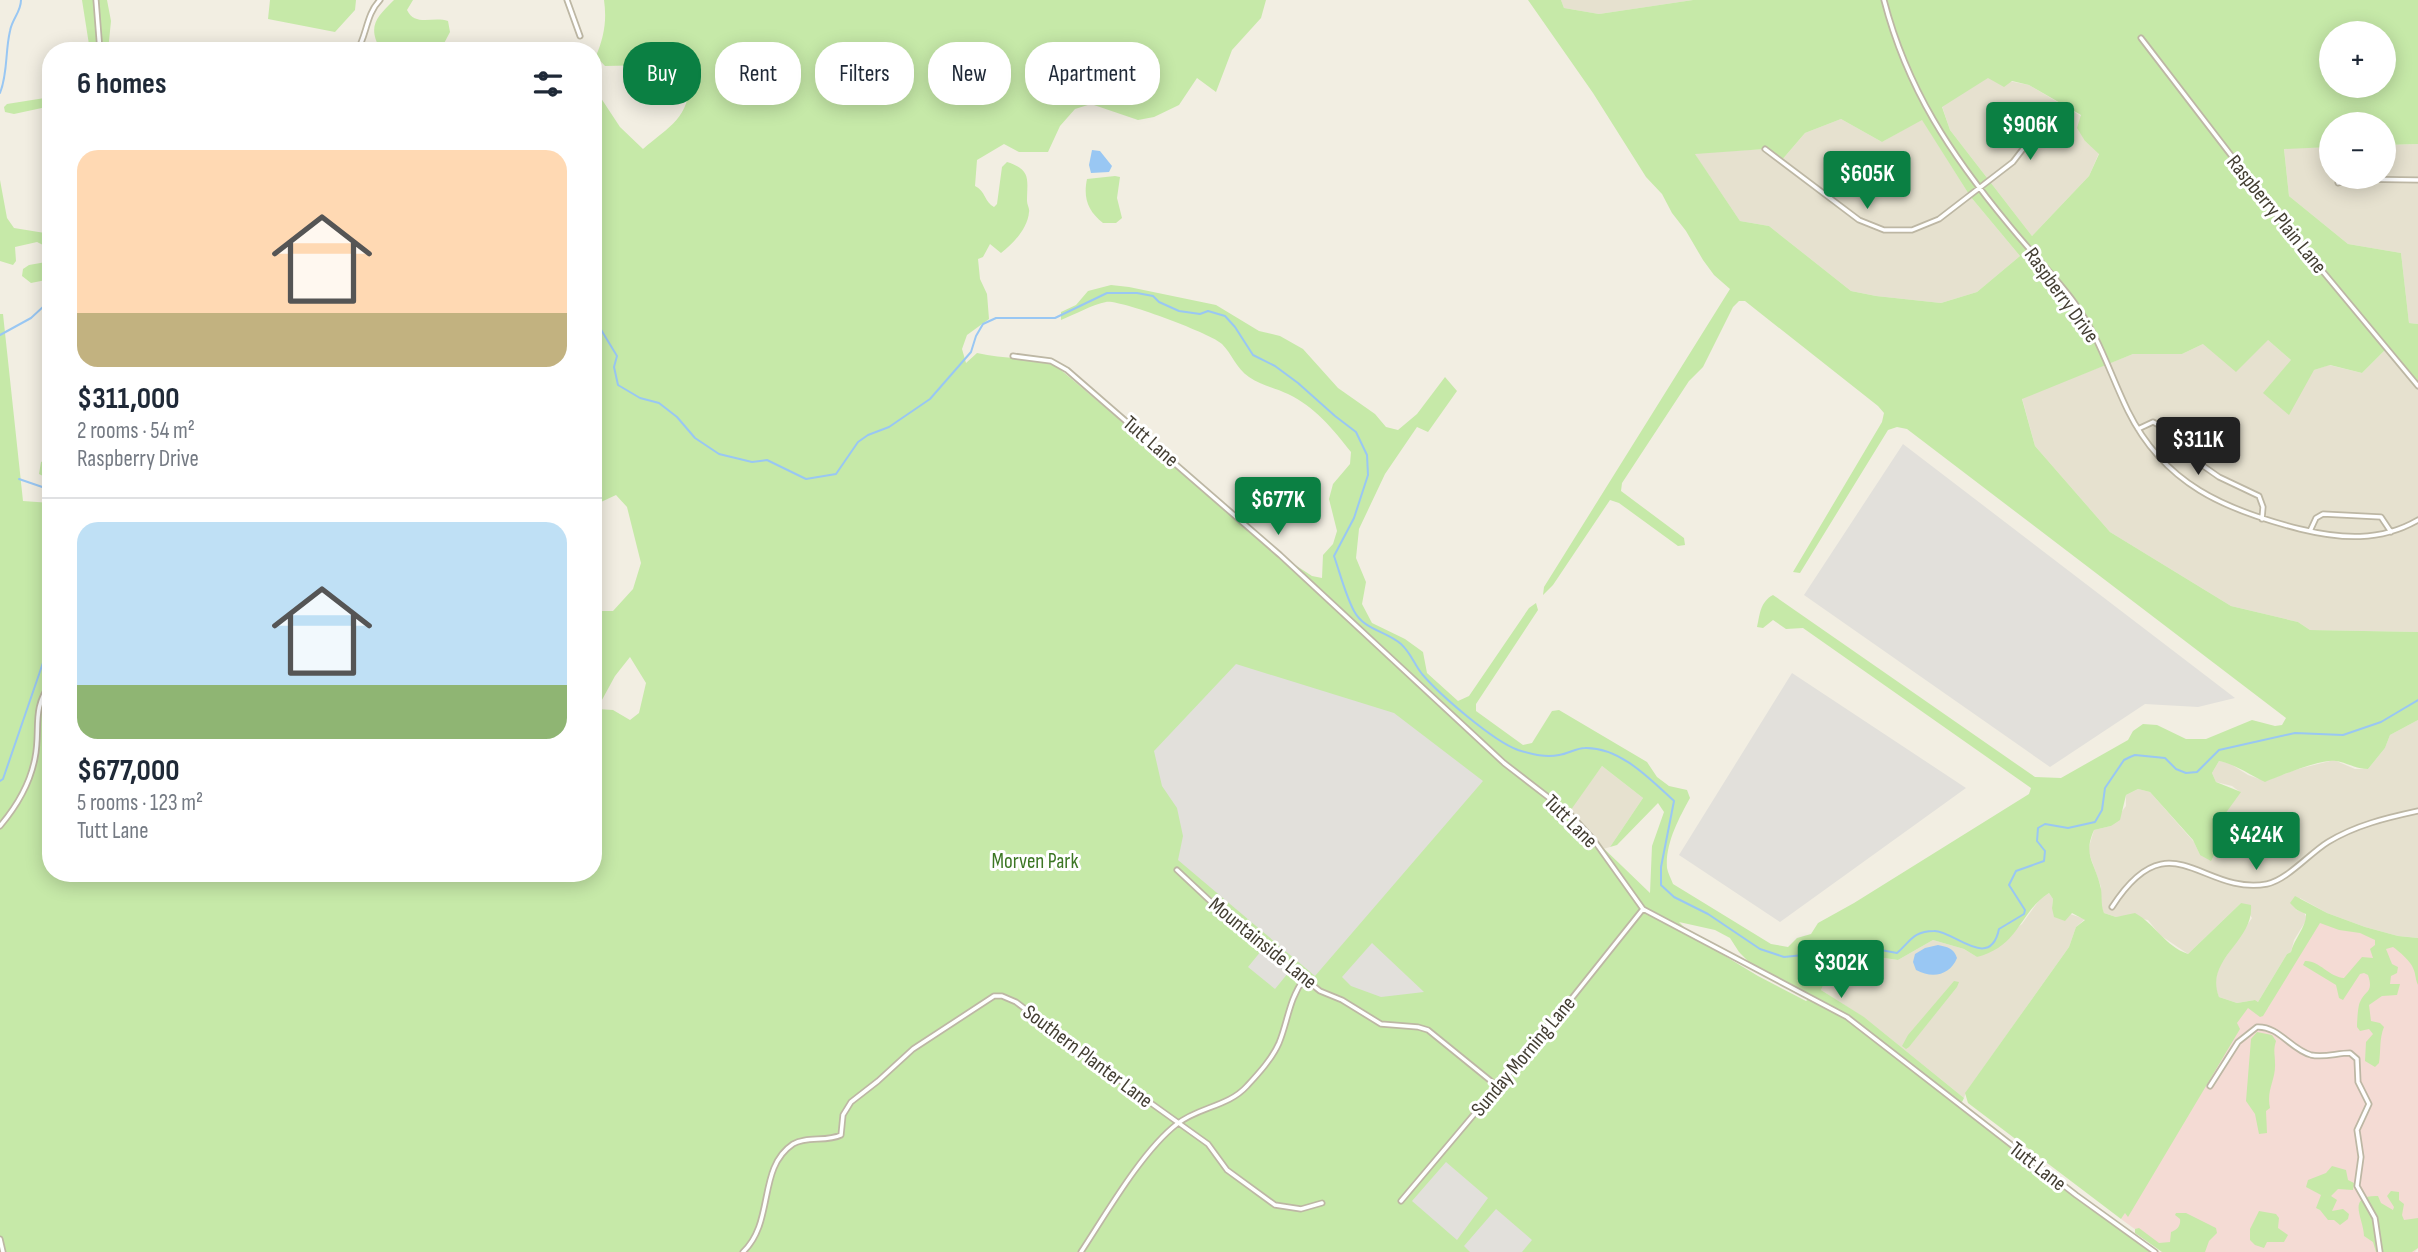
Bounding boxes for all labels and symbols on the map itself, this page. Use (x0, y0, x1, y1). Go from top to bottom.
pin: $906K (1981, 102, 2079, 162)
street label: Raspberry Plain Lane (2221, 150, 2332, 279)
pin: $605K (1818, 152, 1916, 211)
street label: Raspberry Drive (2019, 243, 2104, 348)
street label: Tutt Lane (1118, 411, 1183, 472)
pin: $311K (2149, 418, 2247, 477)
pin: $677K (1229, 477, 1327, 537)
street label: Tutt Lane (1539, 789, 1603, 853)
pin: $424K (2207, 812, 2305, 872)
park label: Morven Park (992, 849, 1078, 874)
street label: Mountainside Lane (1204, 892, 1322, 995)
pin: $302K (1792, 940, 1890, 1000)
street label: Sunday Morning Lane (1466, 991, 1581, 1121)
street label: Southern Planter Lane (1018, 999, 1158, 1113)
street label: Tutt Lane (2004, 1136, 2071, 1196)

